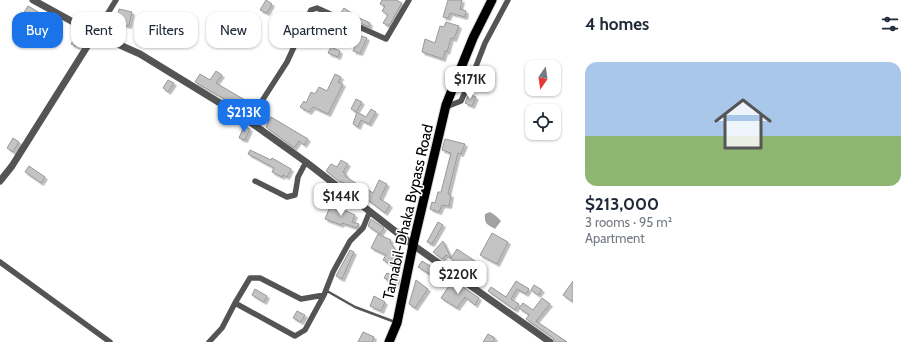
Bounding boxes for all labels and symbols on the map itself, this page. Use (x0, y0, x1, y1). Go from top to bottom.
north arrow (525, 60, 561, 96)
pin: $171K (442, 66, 498, 100)
pin: $213K (216, 99, 272, 133)
street label: Tamabil-Dhaka Bypass Road (379, 123, 437, 301)
pin: $144K (313, 183, 369, 217)
pin: $220K (430, 261, 486, 295)

